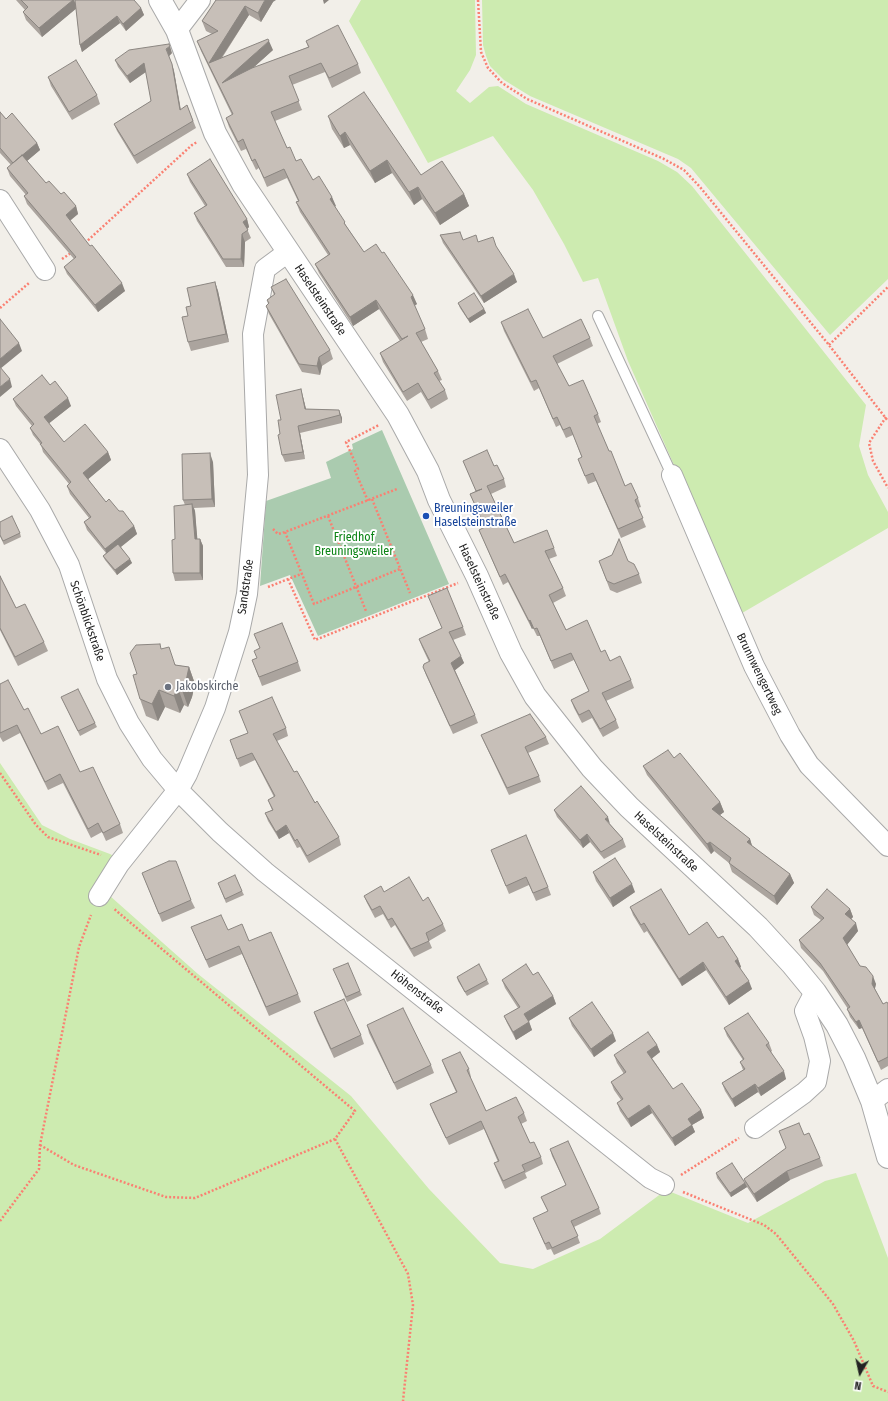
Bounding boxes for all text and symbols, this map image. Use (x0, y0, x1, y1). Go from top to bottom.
street label: Haselsteinstraße (291, 262, 349, 338)
place label: Breuningsweiler Haselsteinstraße (434, 502, 517, 530)
marker: Breuningsweiler Haselsteinstraße (421, 511, 431, 521)
park label: Friedhof Breuningsweiler (315, 531, 393, 559)
street label: Haselsteinstraße (455, 542, 503, 622)
street label: Sandstraße (235, 558, 257, 616)
street label: Schönblickstraße (66, 579, 108, 663)
street label: Brunnwengertweg (733, 631, 785, 717)
place label: Jakobskirche (176, 680, 238, 694)
marker: Jakobskirche (163, 682, 173, 692)
street label: Haselsteinstraße (631, 809, 701, 875)
street label: Höhenstraße (388, 967, 446, 1017)
north arrow (840, 1353, 880, 1393)
text: N (854, 1378, 862, 1392)

